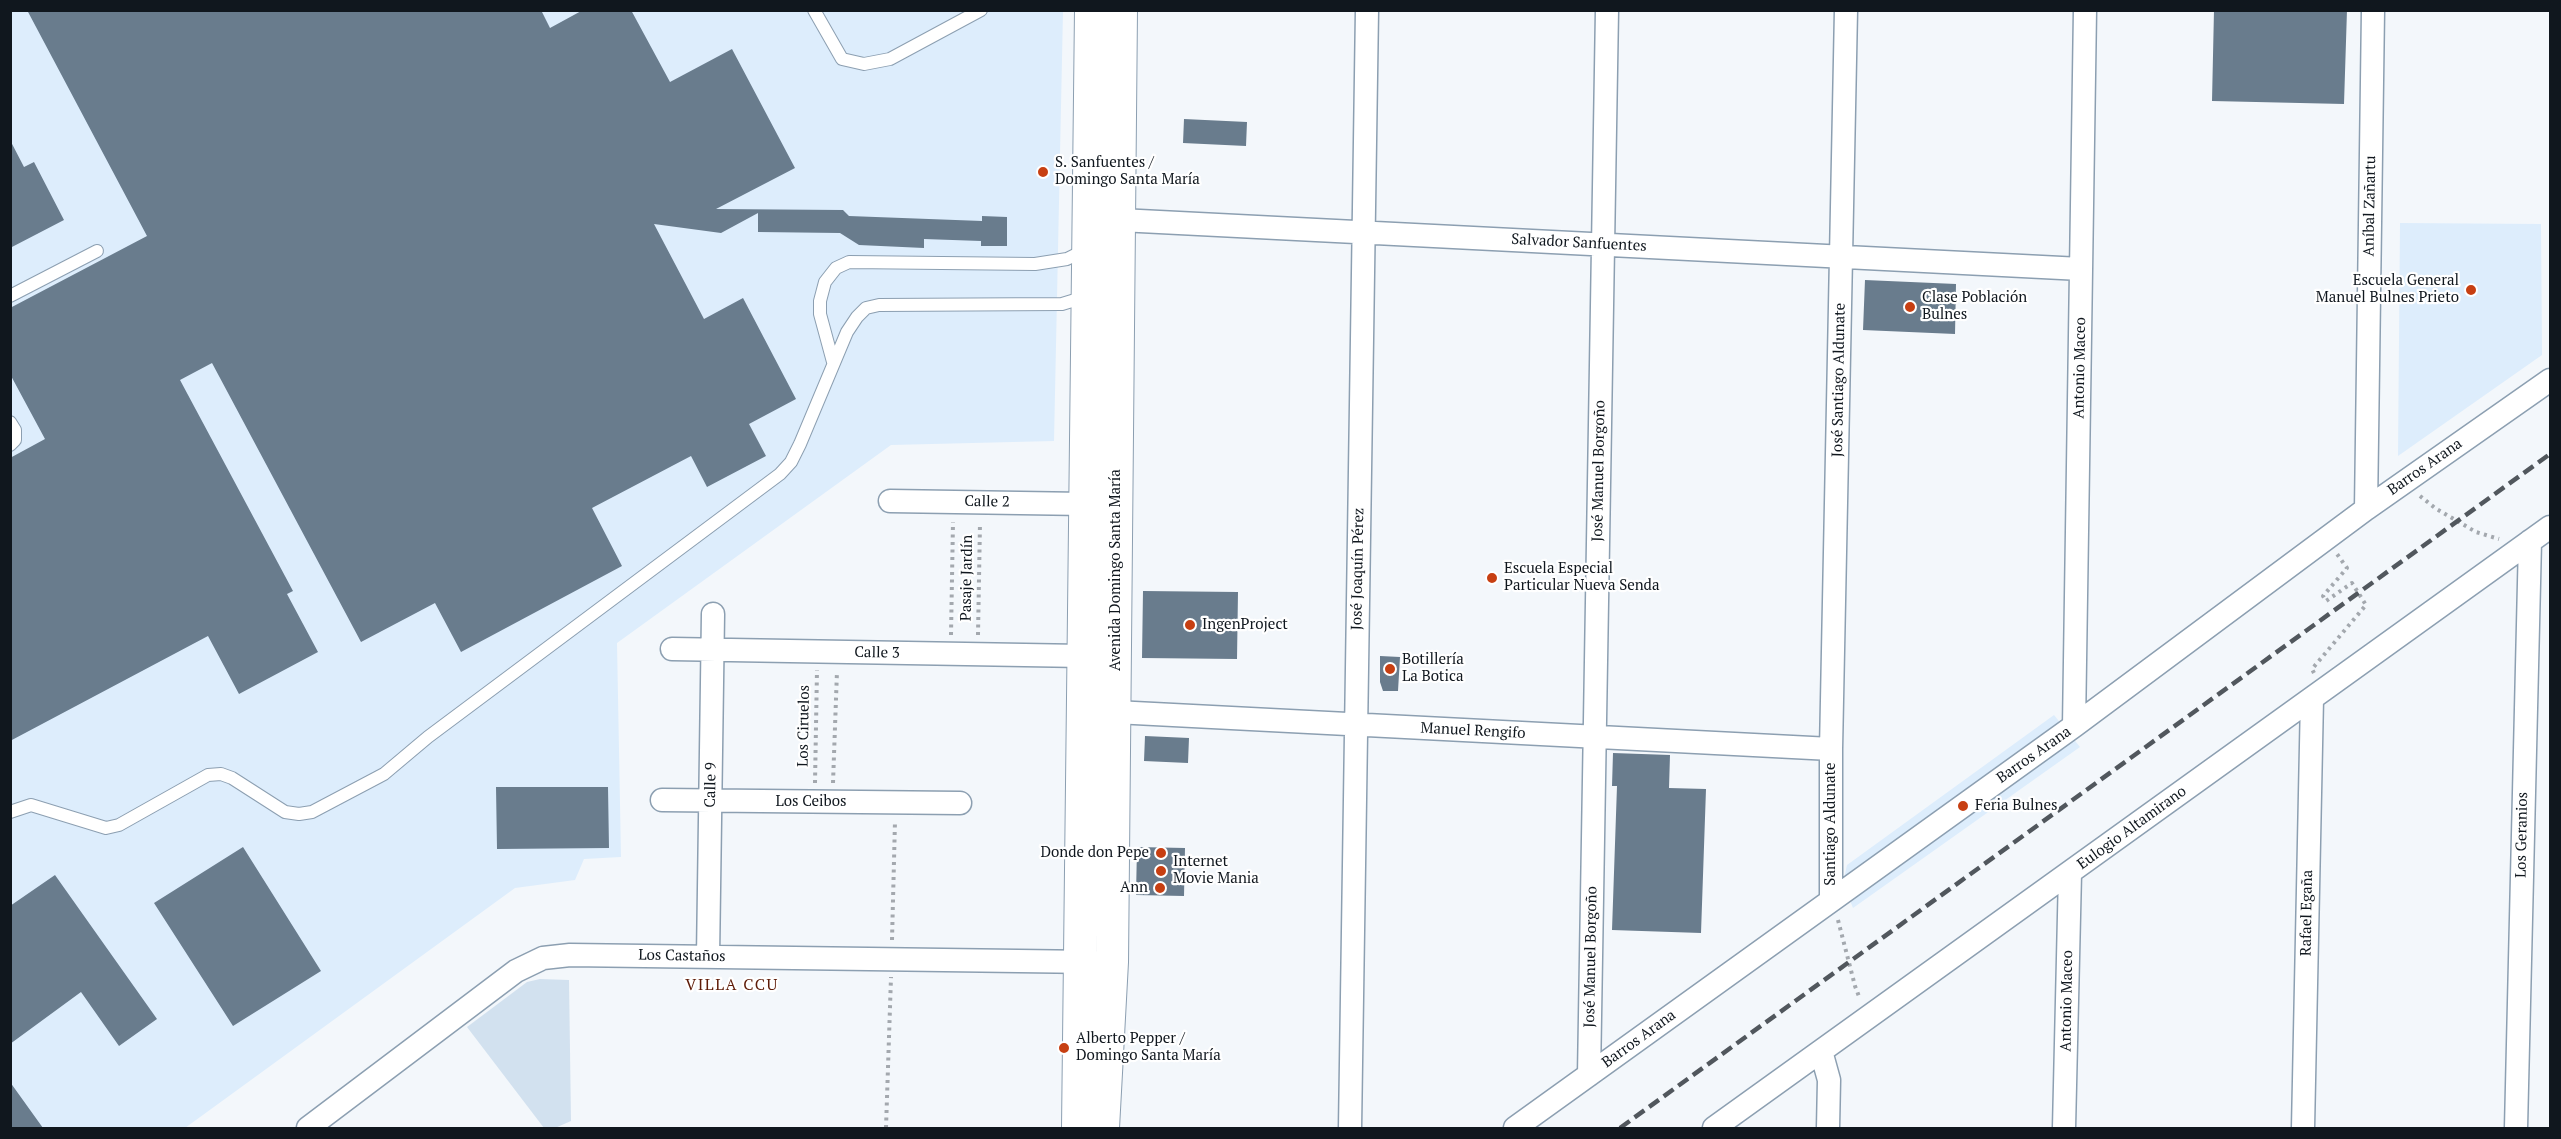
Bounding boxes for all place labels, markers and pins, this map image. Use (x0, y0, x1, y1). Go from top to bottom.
place label: S. Sanfuentes / Domingo Santa María (1055, 154, 1200, 189)
marker: S. Sanfuentes / Domingo Santa María (1036, 165, 1050, 179)
place label: Escuela General Manuel Bulnes Prieto (2316, 272, 2459, 307)
marker: Escuela General Manuel Bulnes Prieto (2464, 283, 2478, 297)
place label: Clase Población Bulnes (1922, 289, 2027, 324)
marker: Clase Población Bulnes (1903, 300, 1917, 314)
place label: Escuela Especial Particular Nueva Senda (1504, 560, 1660, 595)
marker: Escuela Especial Particular Nueva Senda (1485, 571, 1499, 585)
place label: IngenProject (1202, 616, 1288, 634)
marker: IngenProject (1183, 618, 1197, 632)
place label: Botillería La Botica (1402, 651, 1464, 686)
marker: Botillería La Botica (1383, 662, 1397, 676)
place label: Feria Bulnes (1975, 797, 2057, 815)
marker: Feria Bulnes (1956, 799, 1970, 813)
place label: Donde don Pepe (1040, 844, 1149, 862)
marker: Donde don Pepe (1154, 846, 1168, 860)
place label: Internet Movie Mania (1173, 853, 1259, 888)
marker: Internet Movie Mania (1154, 864, 1168, 878)
place label: Ann (1120, 879, 1148, 897)
marker: Ann (1153, 881, 1167, 895)
place label: Alberto Pepper / Domingo Santa María (1076, 1030, 1221, 1065)
marker: Alberto Pepper / Domingo Santa María (1057, 1041, 1071, 1055)

